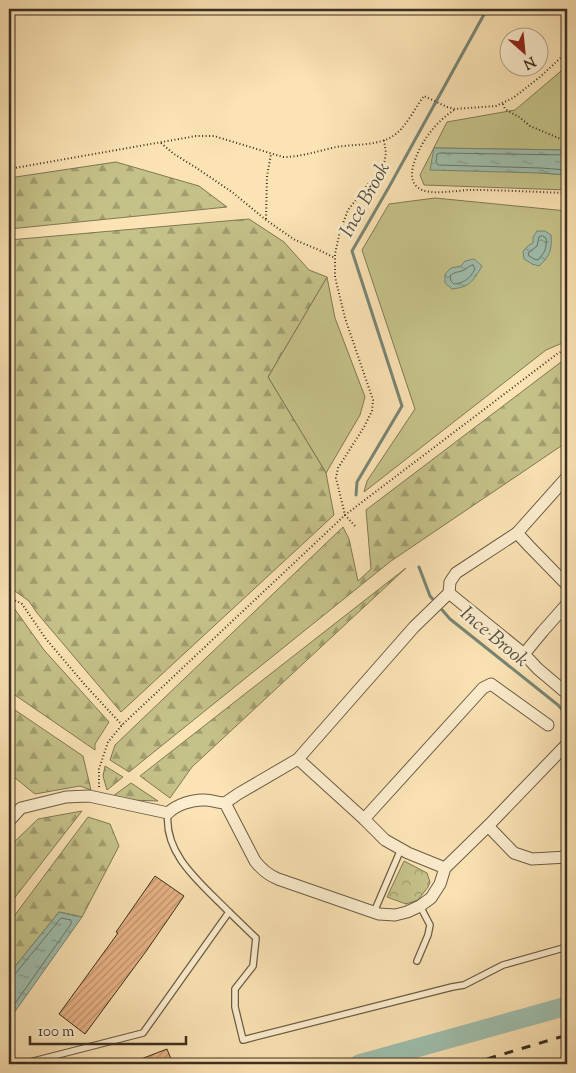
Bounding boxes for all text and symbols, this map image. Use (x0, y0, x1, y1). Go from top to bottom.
north arrow (498, 28, 548, 78)
text: N (519, 50, 539, 73)
water label: Ince Brook (334, 157, 399, 243)
water label: Ince Brook (453, 600, 534, 675)
scale bar (30, 1013, 186, 1045)
text: 100 m (38, 1022, 75, 1043)

